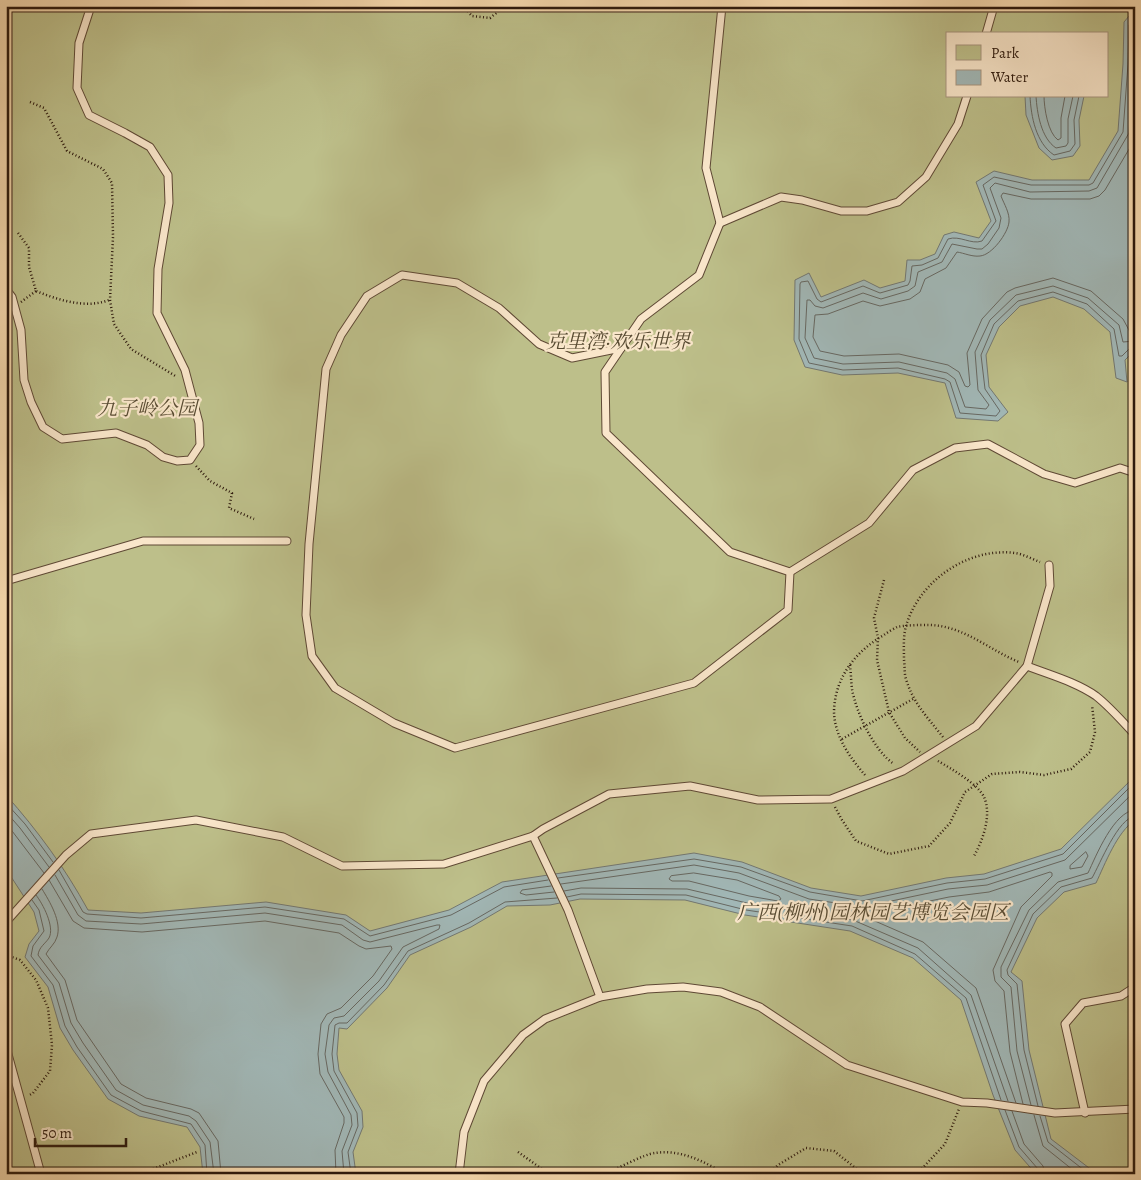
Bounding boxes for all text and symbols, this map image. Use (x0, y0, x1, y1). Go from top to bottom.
legend (946, 32, 1108, 98)
text: Park (991, 43, 1020, 63)
text: Water (990, 67, 1028, 87)
park label: 克里湾·欢乐世界 (546, 328, 692, 355)
park label: 九子岭公园 (97, 395, 200, 422)
park label: 广西(柳州)园林园艺博览会园区 (737, 899, 1012, 926)
scale bar (35, 1115, 126, 1147)
text: 50 m (42, 1123, 72, 1143)

